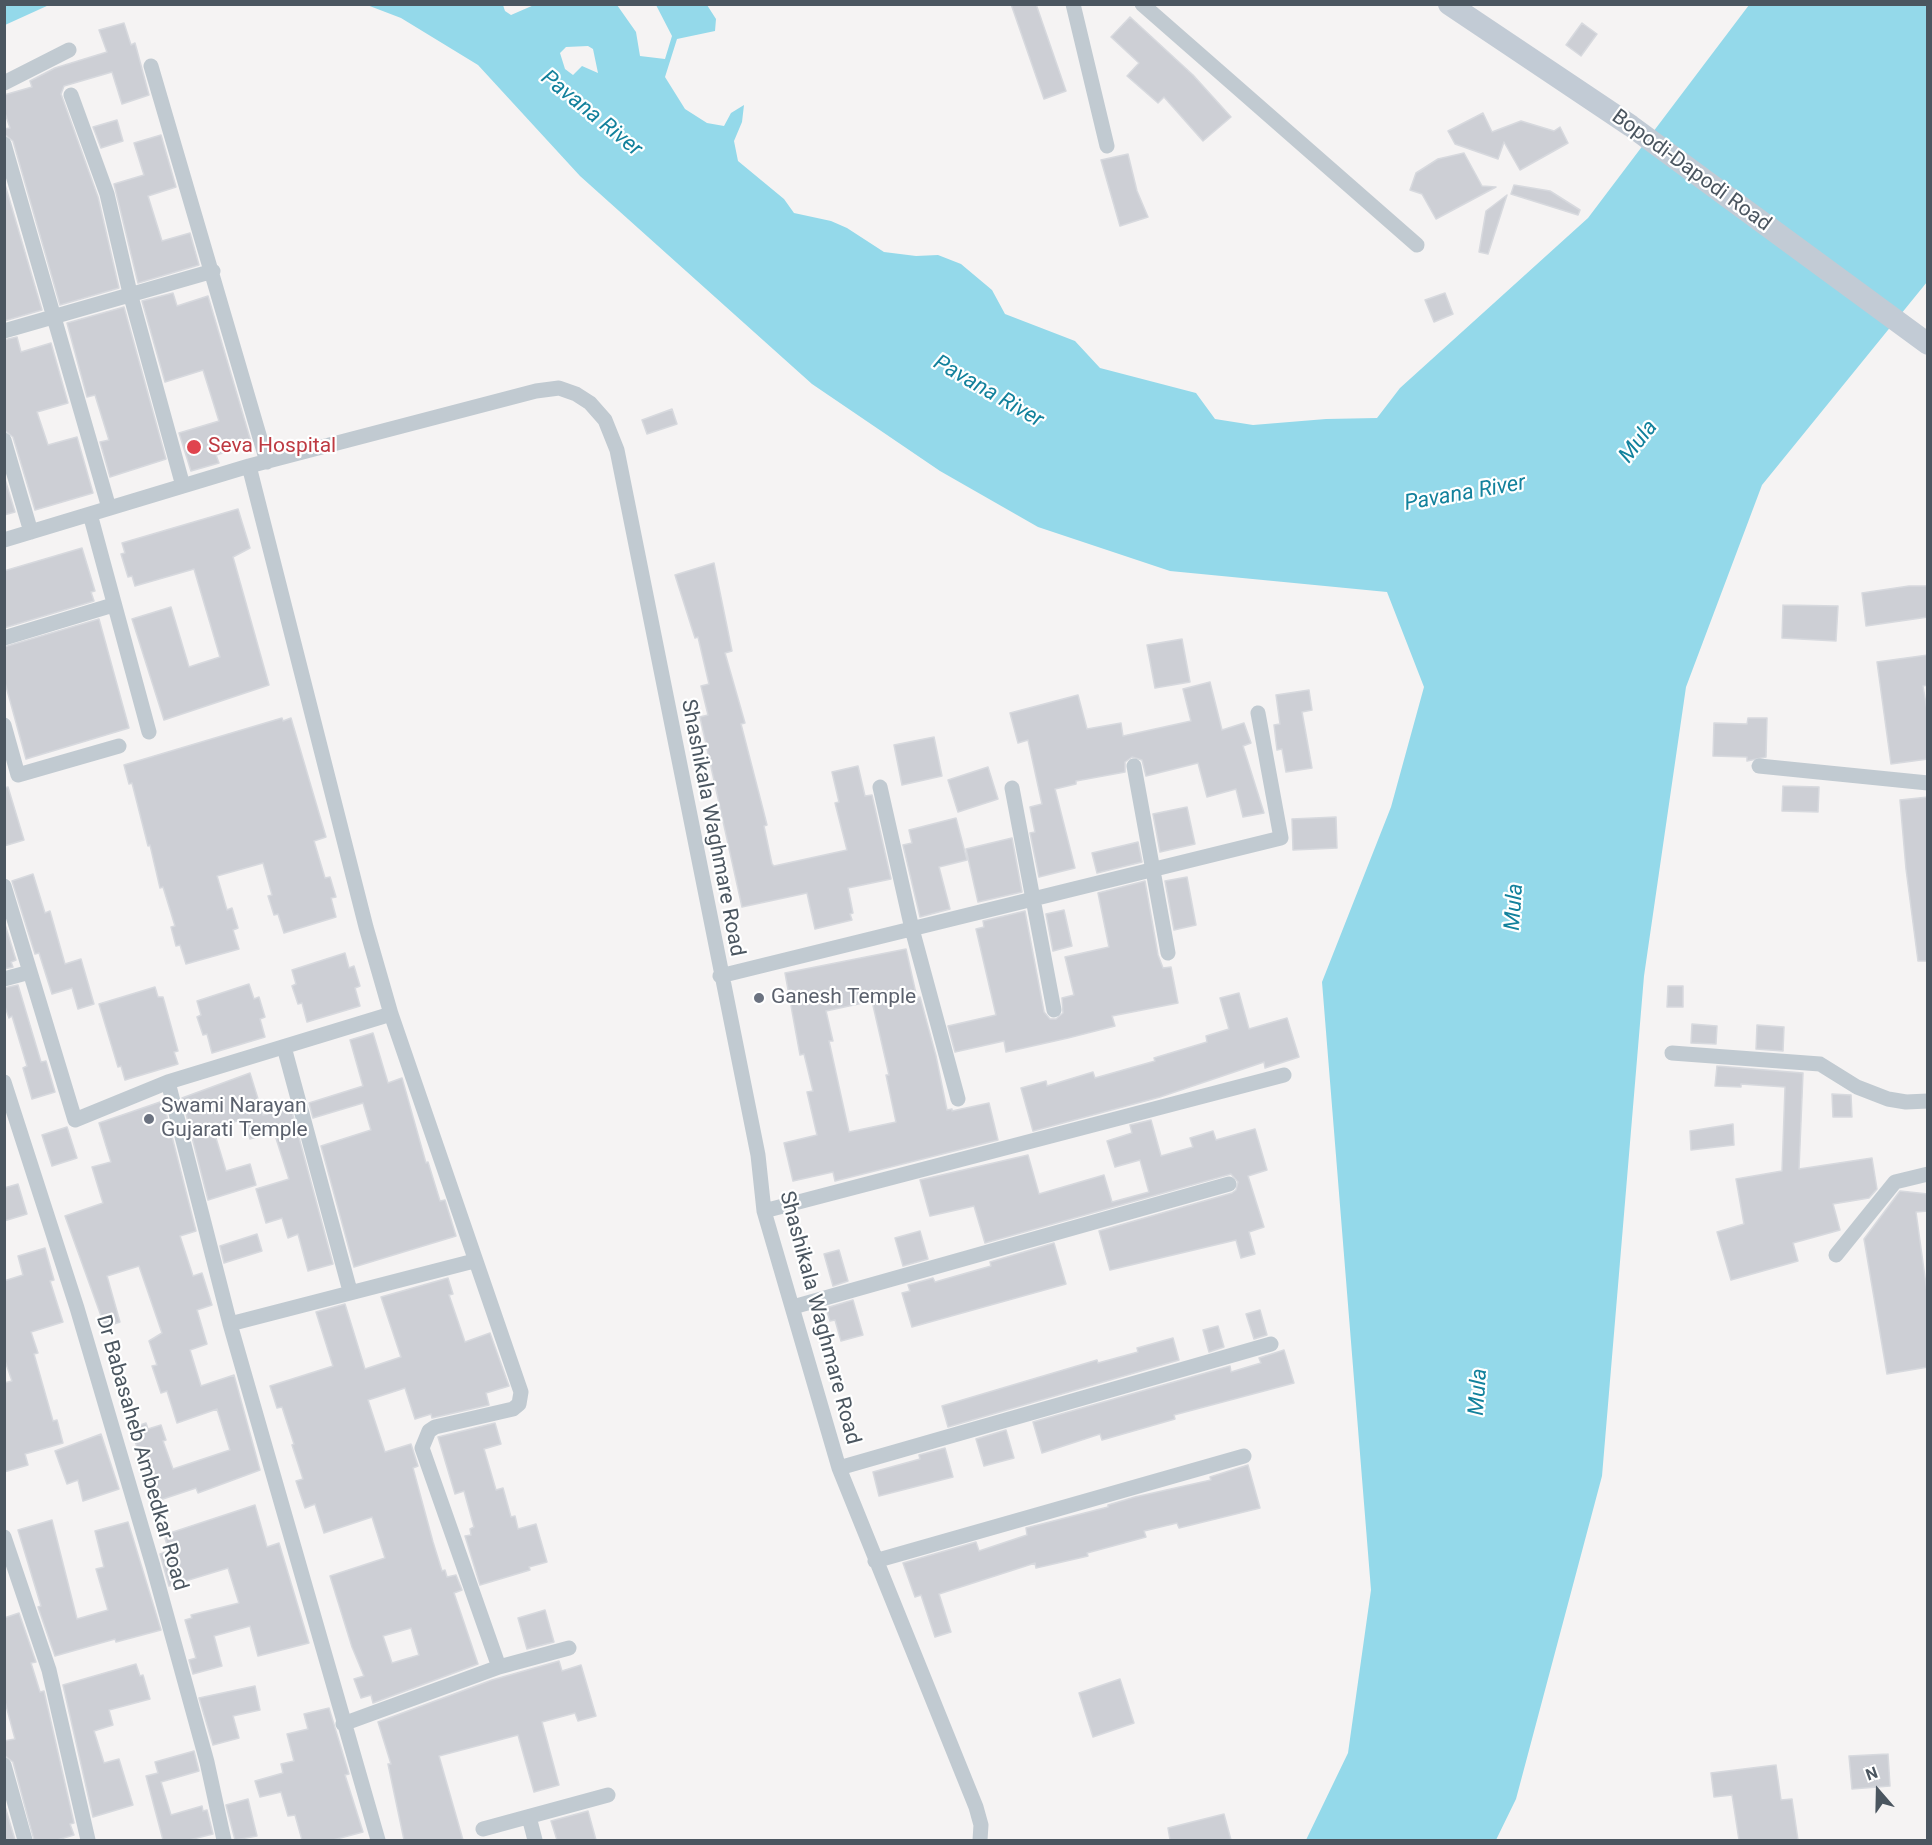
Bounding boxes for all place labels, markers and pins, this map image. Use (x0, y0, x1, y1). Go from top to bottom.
place label: Seva Hospital (208, 434, 336, 460)
marker: Seva Hospital (185, 438, 203, 456)
place label: Ganesh Temple (771, 985, 916, 1011)
marker: Ganesh Temple (752, 991, 766, 1005)
place label: Swami Narayan Gujarati Temple (161, 1094, 308, 1144)
marker: Swami Narayan Gujarati Temple (142, 1112, 156, 1126)

